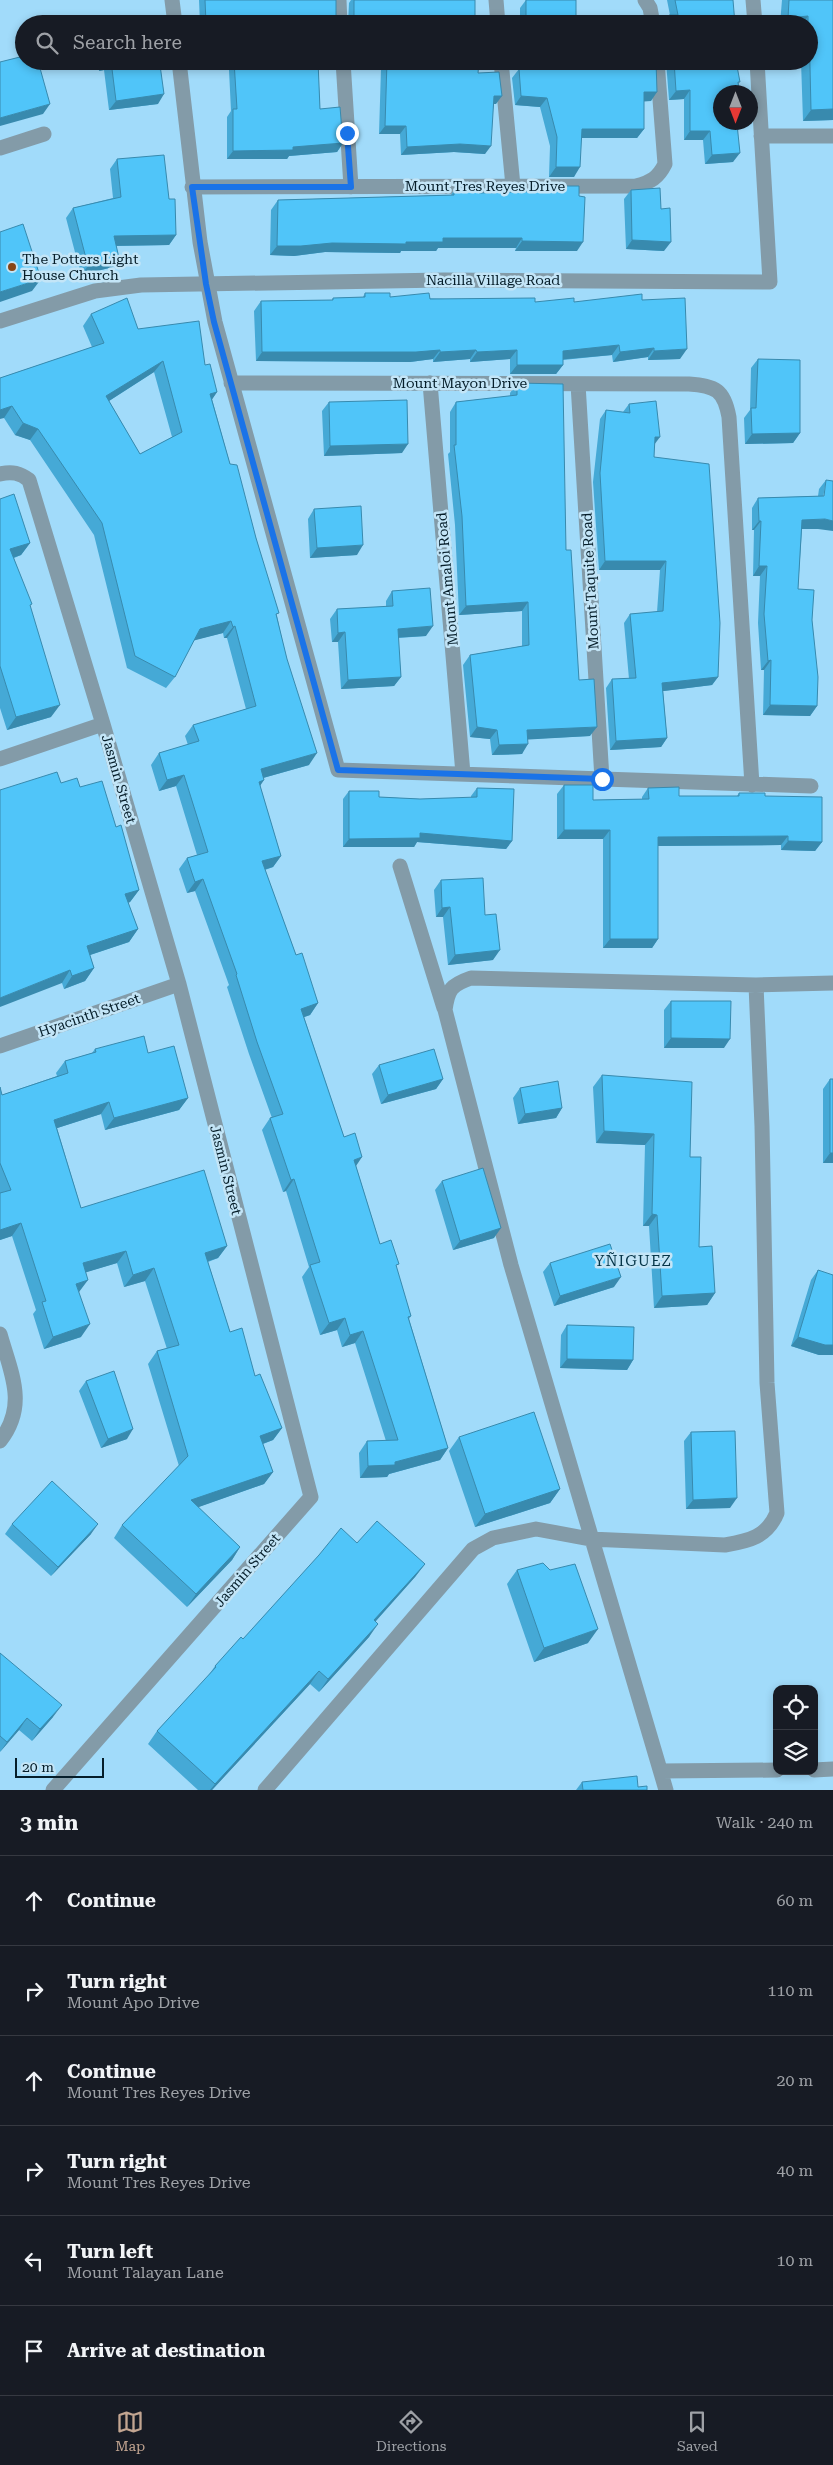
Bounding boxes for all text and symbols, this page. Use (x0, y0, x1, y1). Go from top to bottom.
search box (15, 15, 818, 70)
icon: search (33, 29, 61, 57)
text: Search here (73, 31, 182, 54)
north arrow (713, 85, 758, 130)
route end (336, 122, 359, 145)
street label: Mount Tres Reyes Drive (405, 178, 566, 194)
place label: The Potters Light House Church (22, 251, 138, 283)
marker: The Potters Light House Church (6, 261, 18, 273)
street label: Nacilla Village Road (426, 272, 560, 288)
street label: Mount Mayon Drive (393, 375, 528, 391)
street label: Mount Amaloi Road (433, 512, 461, 646)
street label: Mount Taquite Road (578, 512, 602, 650)
street label: Jasmin Street (99, 733, 139, 825)
route start (591, 768, 614, 791)
street label: Hyacinth Street (36, 990, 142, 1040)
street label: Jasmin Street (207, 1124, 245, 1216)
district label: YÑIGUEZ (594, 1252, 672, 1270)
street label: Jasmin Street (211, 1530, 283, 1610)
map controls (773, 1685, 818, 1775)
button: locate (773, 1685, 818, 1730)
button: layers (773, 1730, 818, 1775)
scale bar (15, 1755, 104, 1778)
text: 20 m (22, 1759, 54, 1775)
text: 3 min (20, 1811, 78, 1835)
text: Walk · 240 m (716, 1813, 813, 1832)
icon: ahead (20, 1887, 48, 1915)
text: Continue (67, 1889, 156, 1912)
text: 60 m (776, 1891, 813, 1910)
text: Turn right (67, 1970, 167, 1993)
icon: right (20, 1977, 48, 2005)
text: 110 m (767, 1981, 813, 2000)
text: Mount Apo Drive (67, 1993, 199, 2012)
text: Continue (67, 2060, 156, 2083)
icon: ahead (20, 2067, 48, 2095)
text: 20 m (776, 2071, 813, 2090)
text: Mount Tres Reyes Drive (67, 2083, 250, 2102)
text: Turn right (67, 2150, 167, 2173)
icon: right (20, 2157, 48, 2185)
text: 40 m (776, 2161, 813, 2180)
text: Mount Tres Reyes Drive (67, 2173, 250, 2192)
text: Turn left (67, 2240, 153, 2263)
icon: left (20, 2247, 48, 2275)
text: 10 m (776, 2251, 813, 2270)
text: Mount Talayan Lane (67, 2263, 224, 2282)
icon: arrive (20, 2337, 48, 2365)
text: Arrive at destination (67, 2339, 265, 2362)
tab: Map (115, 2408, 145, 2454)
tab: Directions (376, 2408, 446, 2454)
tab: Saved (677, 2408, 718, 2454)

